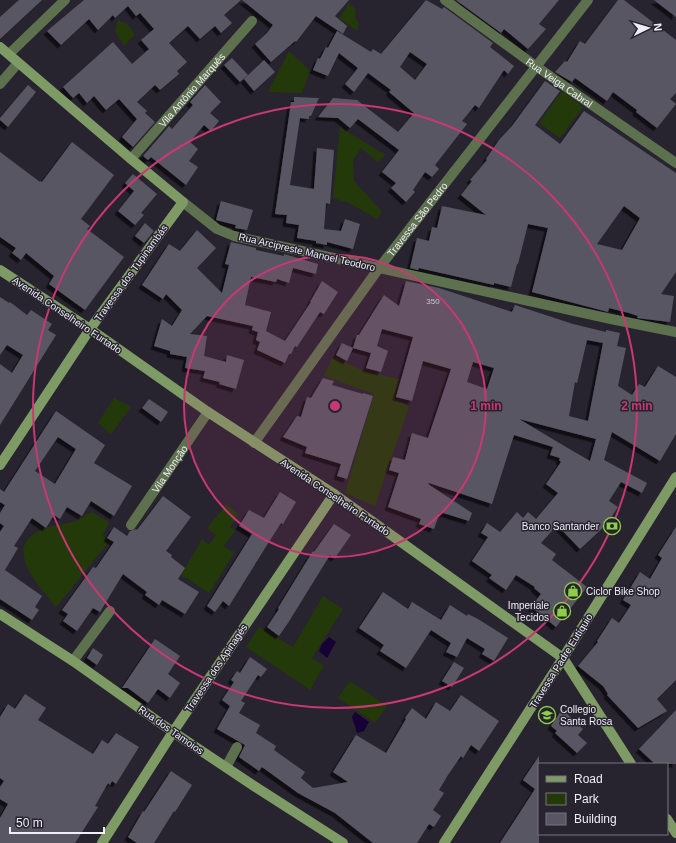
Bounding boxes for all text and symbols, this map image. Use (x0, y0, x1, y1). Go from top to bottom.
north arrow (628, 8, 668, 48)
text: N (652, 23, 664, 32)
street label: Vila Antônio Marquês (156, 51, 227, 129)
street label: Rua Veiga Cabral (524, 55, 595, 109)
street label: Travessa São Pedro (385, 180, 450, 258)
street label: Travessa dos Tupinambás (92, 222, 170, 324)
street label: Rua Arcipreste Manoel Teodoro (238, 231, 377, 273)
street label: Avenida Conselheiro Furtado (10, 274, 124, 356)
house number: 350 (426, 297, 440, 306)
centre of rings (328, 399, 342, 413)
text: 1 min (470, 399, 502, 413)
text: 2 min (621, 399, 653, 413)
street label: Vila Monção (149, 443, 190, 495)
street label: Avenida Conselheiro Furtado (278, 456, 392, 538)
bank icon: Banco Santander (602, 516, 622, 536)
place label: Banco Santander (522, 521, 600, 532)
shop icon: Ciclor Bike Shop (563, 581, 583, 601)
place label: Ciclor Bike Shop (586, 586, 660, 597)
place label: Imperiale Tecidos (508, 600, 549, 623)
shop icon: Imperiale Tecidos (552, 601, 572, 621)
street label: Travessa Padre Eutíquio (527, 611, 595, 710)
street label: Travessa dos Apinagés (182, 622, 250, 714)
street label: Rua dos Tamoios (136, 703, 206, 757)
place label: Collegio Santa Rosa (560, 704, 613, 727)
school or university icon: Collegio Santa Rosa (537, 705, 557, 725)
legend (538, 763, 668, 835)
text: Road (574, 772, 603, 786)
text: Park (574, 792, 600, 806)
scale bar (10, 809, 104, 835)
text: Building (574, 812, 617, 826)
text: 50 m (16, 816, 43, 830)

